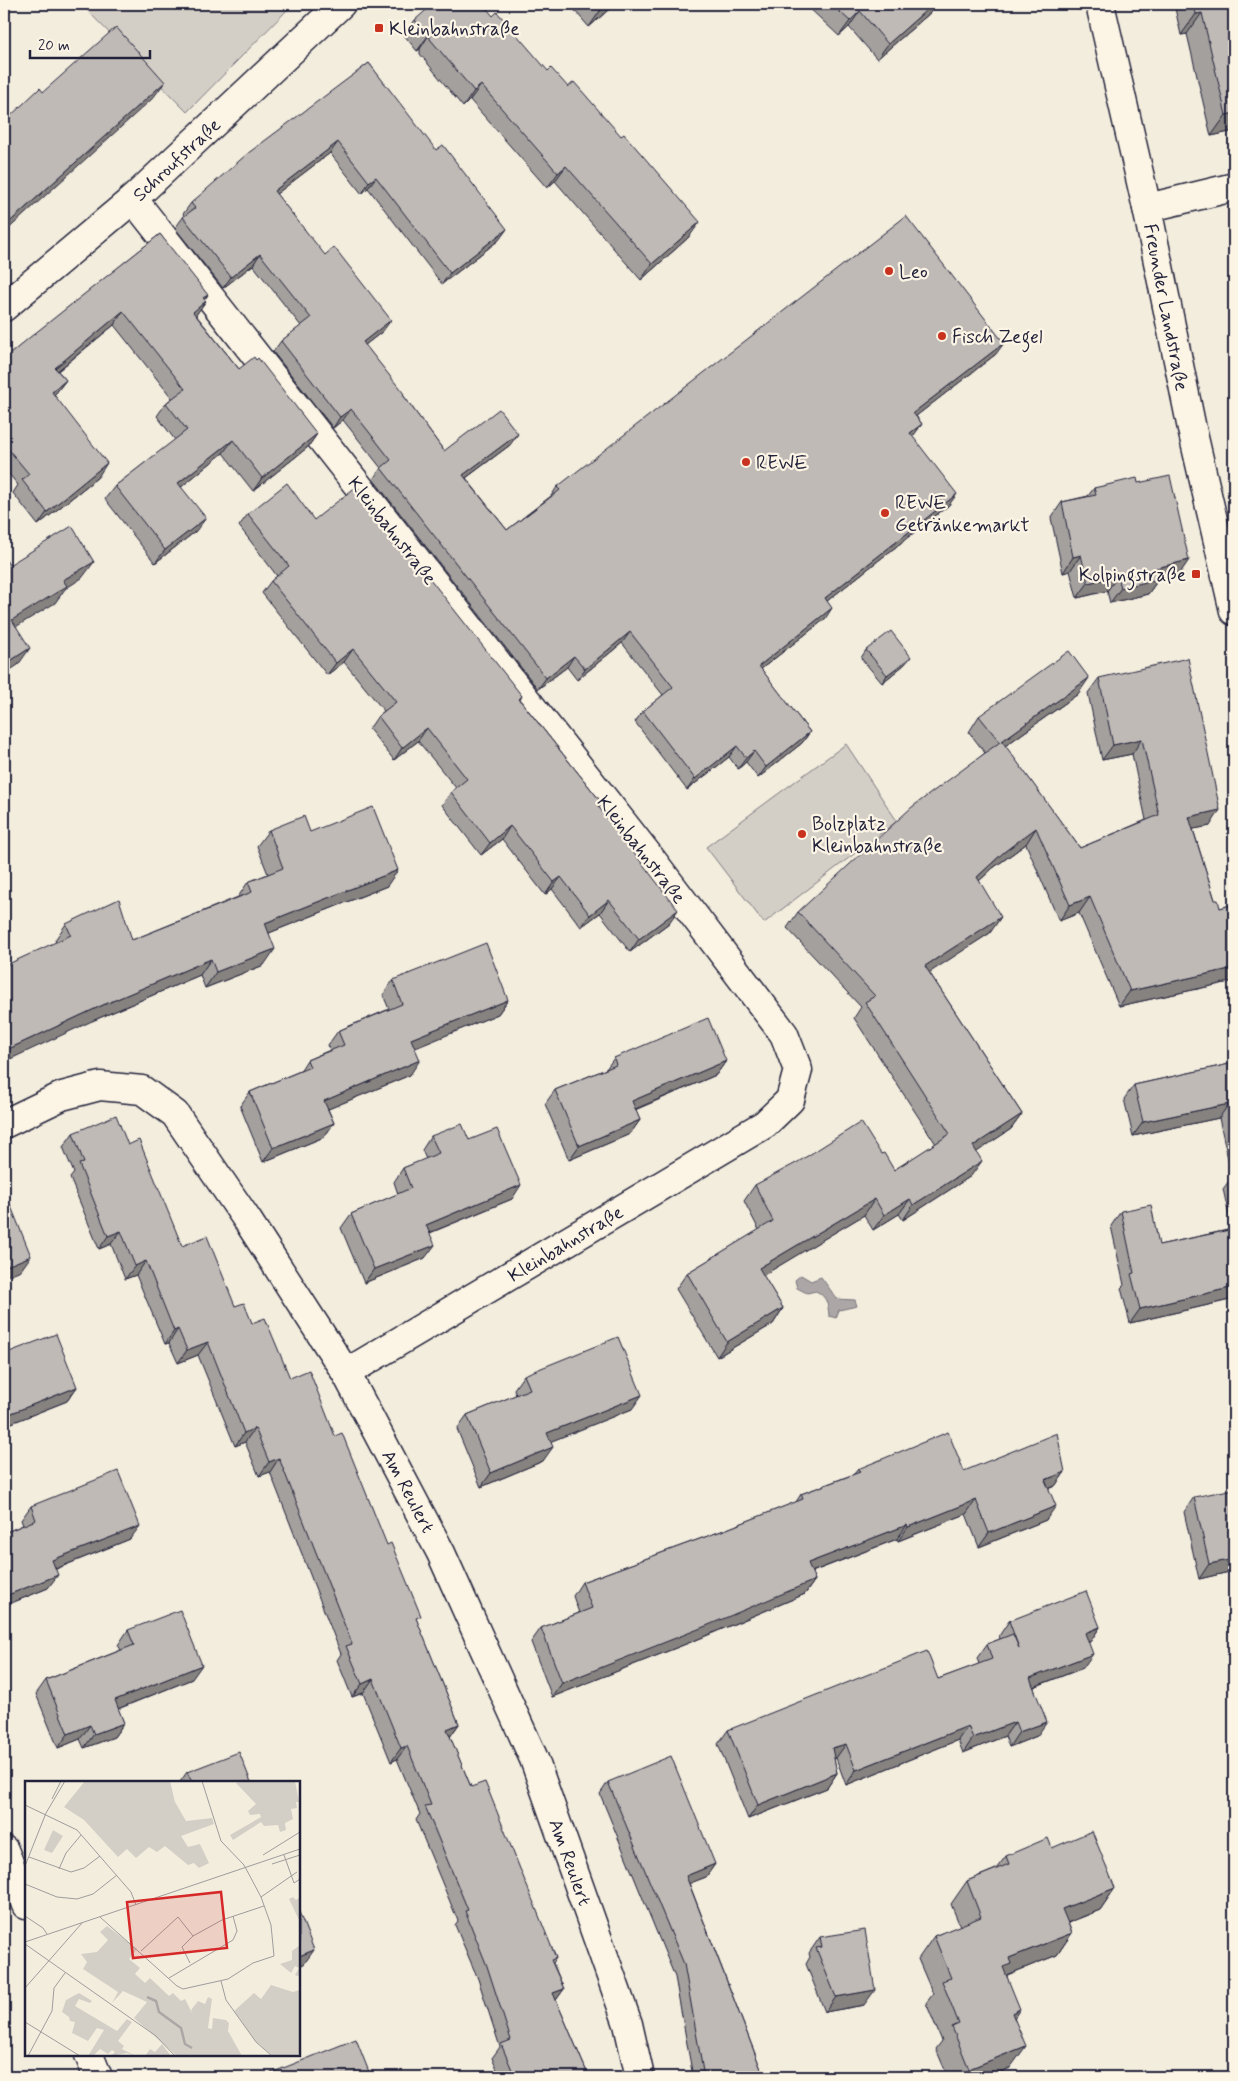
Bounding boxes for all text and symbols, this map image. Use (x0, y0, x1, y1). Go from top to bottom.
place label: Kleinbahnstraße (389, 17, 520, 42)
marker: Kleinbahnstraße (373, 22, 385, 34)
scale bar (30, 28, 150, 60)
text: 20 m (38, 36, 70, 56)
street label: Schroufstraße (128, 113, 226, 207)
street label: Freunder Landstraße (1137, 222, 1194, 393)
place label: Leo (899, 260, 928, 285)
marker: Leo (883, 265, 895, 277)
place label: Fisch Zegel (952, 325, 1043, 353)
marker: Fisch Zegel (936, 330, 948, 342)
place label: REWE (756, 451, 807, 476)
marker: REWE (740, 456, 752, 468)
street label: Kleinbahnstraße (342, 472, 442, 590)
place label: REWE Getränkemarkt (895, 491, 1030, 538)
marker: REWE Getränkemarkt (879, 507, 891, 519)
place label: Kolpingstraße (1079, 563, 1186, 591)
marker: Kolpingstraße (1190, 568, 1202, 580)
street label: Kleinbahnstraße (591, 791, 691, 909)
place label: Bolzplatz Kleinbahnstraße (812, 812, 943, 859)
marker: Bolzplatz Kleinbahnstraße (796, 828, 808, 840)
street label: Kleinbahnstraße (503, 1200, 628, 1289)
street label: Am Reulert (375, 1446, 440, 1538)
inset map (25, 1781, 300, 2056)
street label: Am Reulert (542, 1816, 597, 1909)

